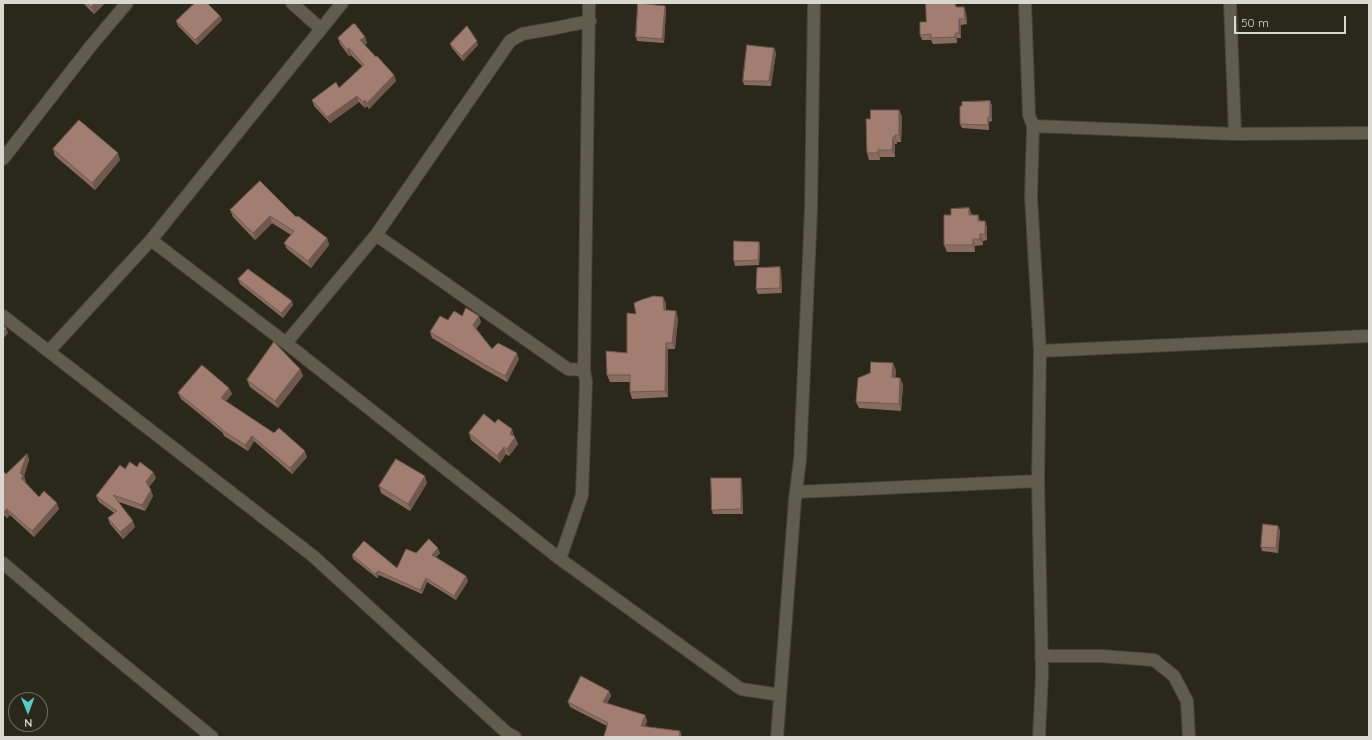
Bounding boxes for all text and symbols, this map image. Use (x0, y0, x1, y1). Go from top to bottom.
scale bar (1236, 8, 1348, 34)
text: 50 m (1241, 15, 1269, 30)
north arrow (8, 692, 48, 732)
text: N (24, 716, 32, 730)

